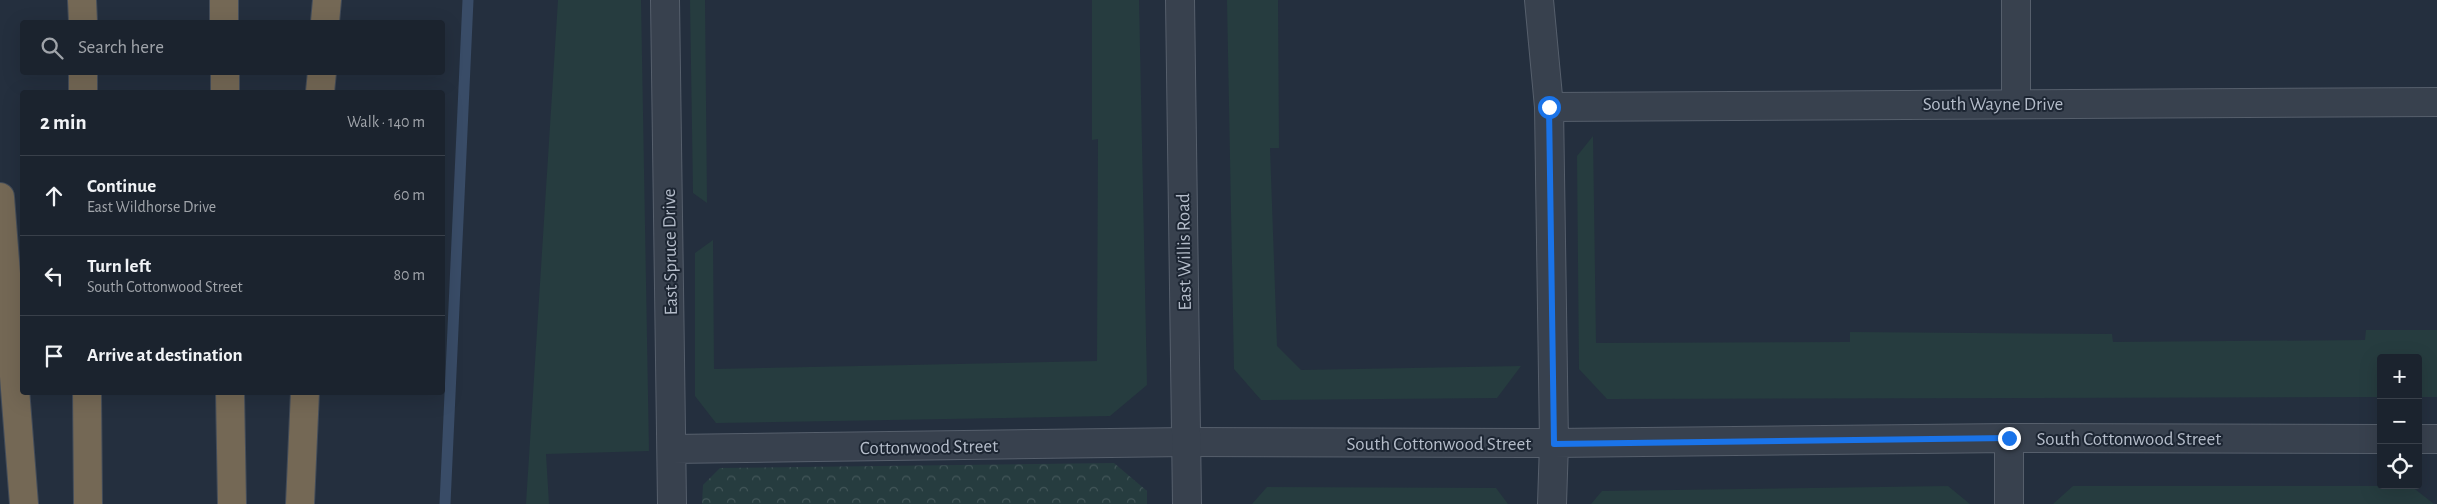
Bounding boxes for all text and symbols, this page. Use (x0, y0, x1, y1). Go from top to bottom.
search box (20, 20, 445, 75)
icon: search (38, 34, 66, 62)
text: Search here (78, 38, 164, 57)
street label: South Wayne Drive (1923, 95, 2063, 114)
route start (1538, 96, 1561, 119)
text: 2 min (40, 112, 87, 133)
text: Walk · 140 m (347, 114, 425, 130)
text: Continue (87, 177, 156, 196)
icon: ahead (40, 182, 68, 210)
text: 60 m (394, 187, 425, 203)
street label: East Spruce Drive (660, 188, 681, 316)
street label: East Willis Road (1174, 193, 1195, 311)
text: East Wildhorse Drive (87, 199, 216, 215)
text: Turn left (87, 257, 151, 276)
icon: left (40, 262, 68, 290)
text: 80 m (394, 267, 425, 283)
text: South Cottonwood Street (87, 279, 243, 295)
icon: arrive (40, 342, 68, 370)
text: Arrive at destination (87, 346, 243, 365)
map controls (2377, 354, 2422, 489)
button: + (2377, 354, 2422, 399)
button: − (2377, 399, 2422, 444)
route end (1998, 427, 2021, 450)
street label: South Cottonwood Street (2037, 430, 2221, 449)
street label: South Cottonwood Street (1347, 435, 1531, 454)
street label: Cottonwood Street (860, 437, 998, 458)
button: locate (2377, 444, 2422, 489)

